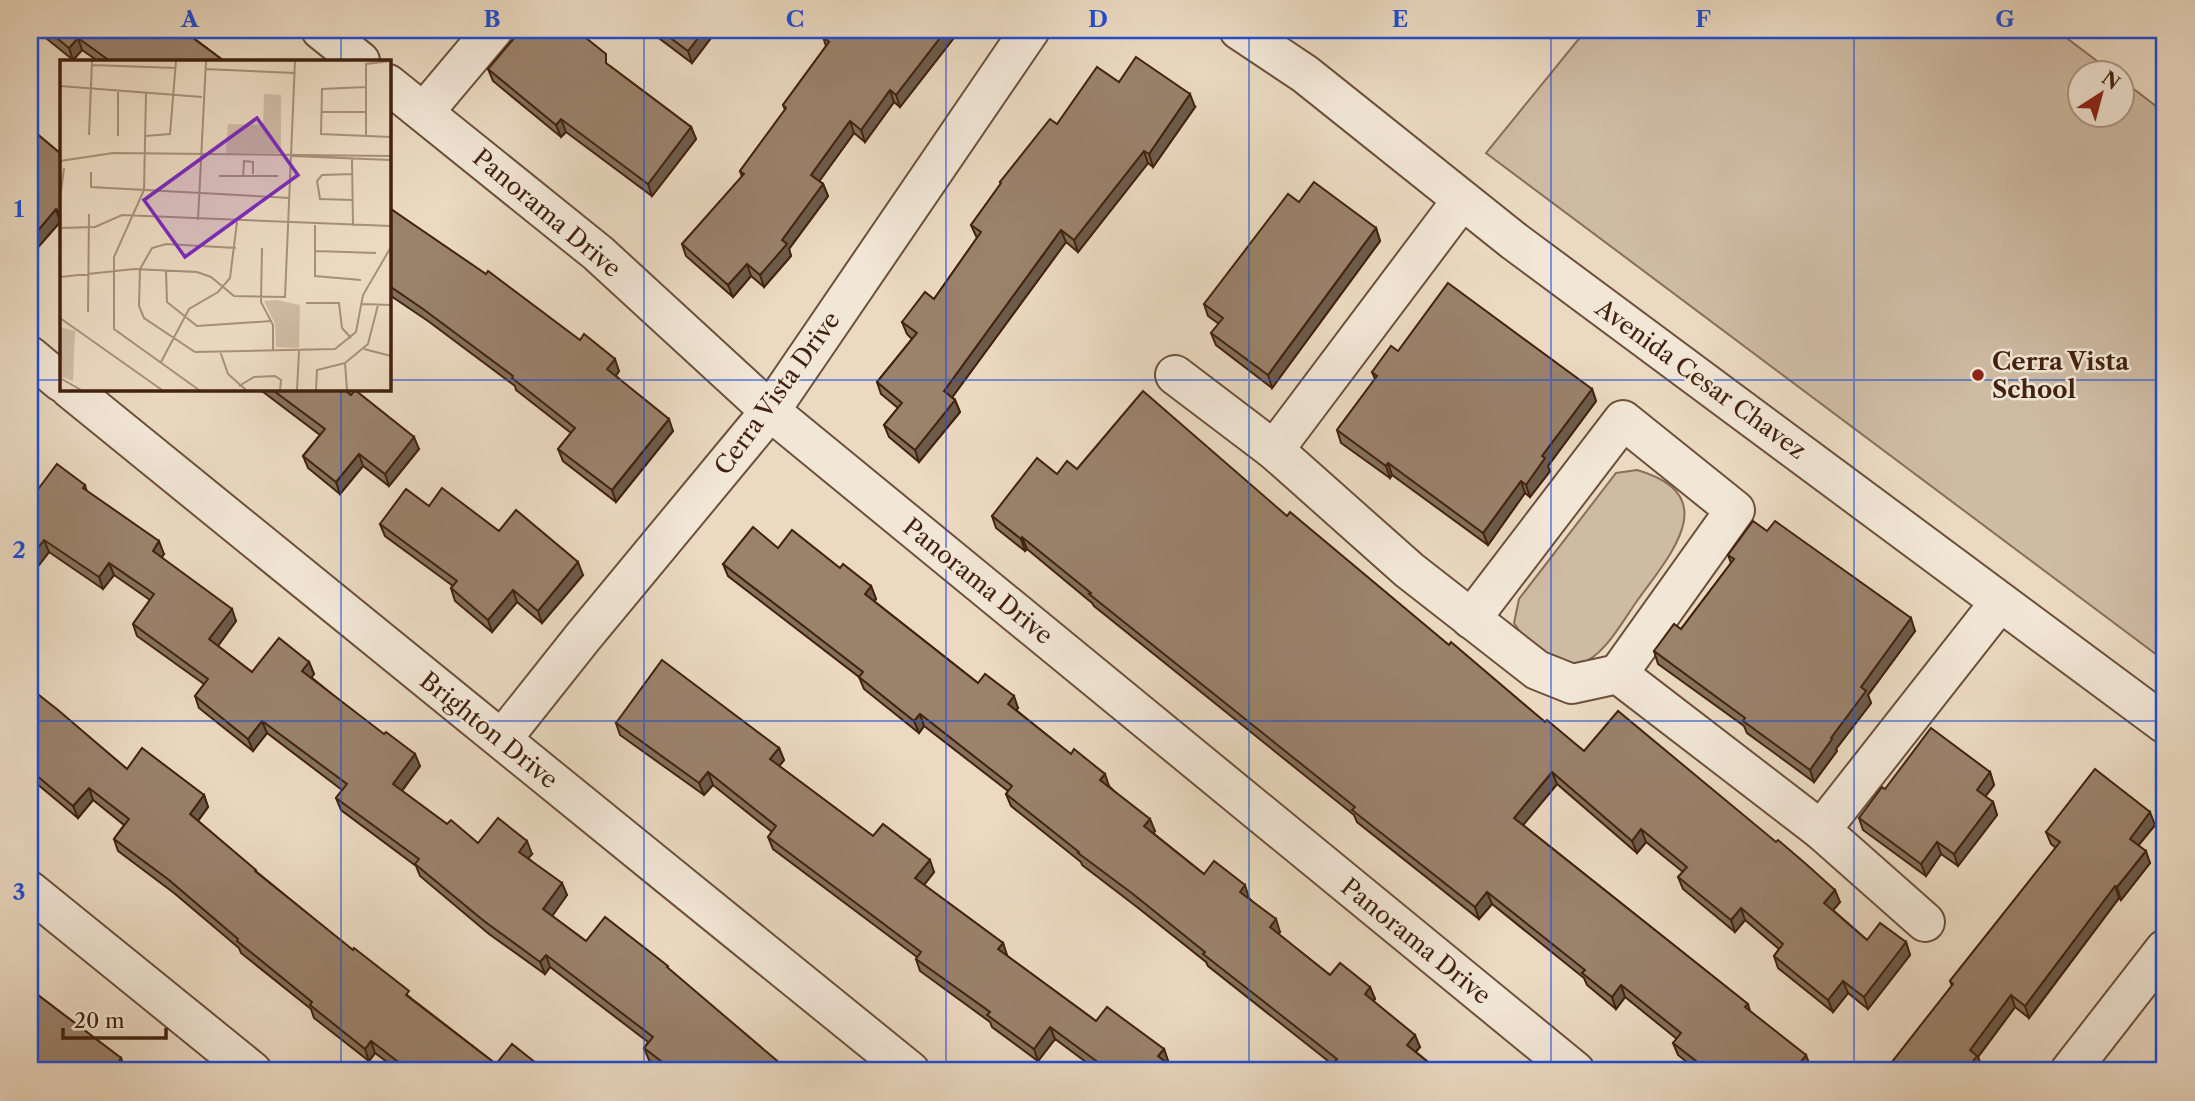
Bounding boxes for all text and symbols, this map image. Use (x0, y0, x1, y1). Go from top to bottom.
text: A (180, 5, 200, 33)
text: B (483, 5, 501, 33)
text: C (786, 5, 804, 33)
text: D (1088, 5, 1108, 33)
text: E (1392, 5, 1408, 33)
text: F (1695, 5, 1711, 33)
text: G (1995, 5, 2015, 33)
inset map (60, 60, 390, 390)
north arrow (2066, 60, 2136, 130)
text: N (2097, 66, 2124, 95)
street label: Panorama Drive (467, 143, 627, 283)
text: 1 (14, 195, 25, 223)
street label: Avenida Cesar Chavez (1590, 292, 1812, 465)
street label: Cerra Vista Drive (708, 306, 846, 480)
place label: Cerra Vista School (1992, 347, 2130, 404)
marker: Cerra Vista School (1970, 367, 1986, 383)
street label: Panorama Drive (897, 512, 1059, 650)
text: 2 (12, 536, 26, 564)
street label: Brighton Drive (414, 666, 564, 794)
street label: Panorama Drive (1335, 872, 1497, 1010)
text: 3 (13, 878, 26, 906)
scale bar (63, 996, 166, 1040)
text: 20 m (74, 1008, 125, 1033)

